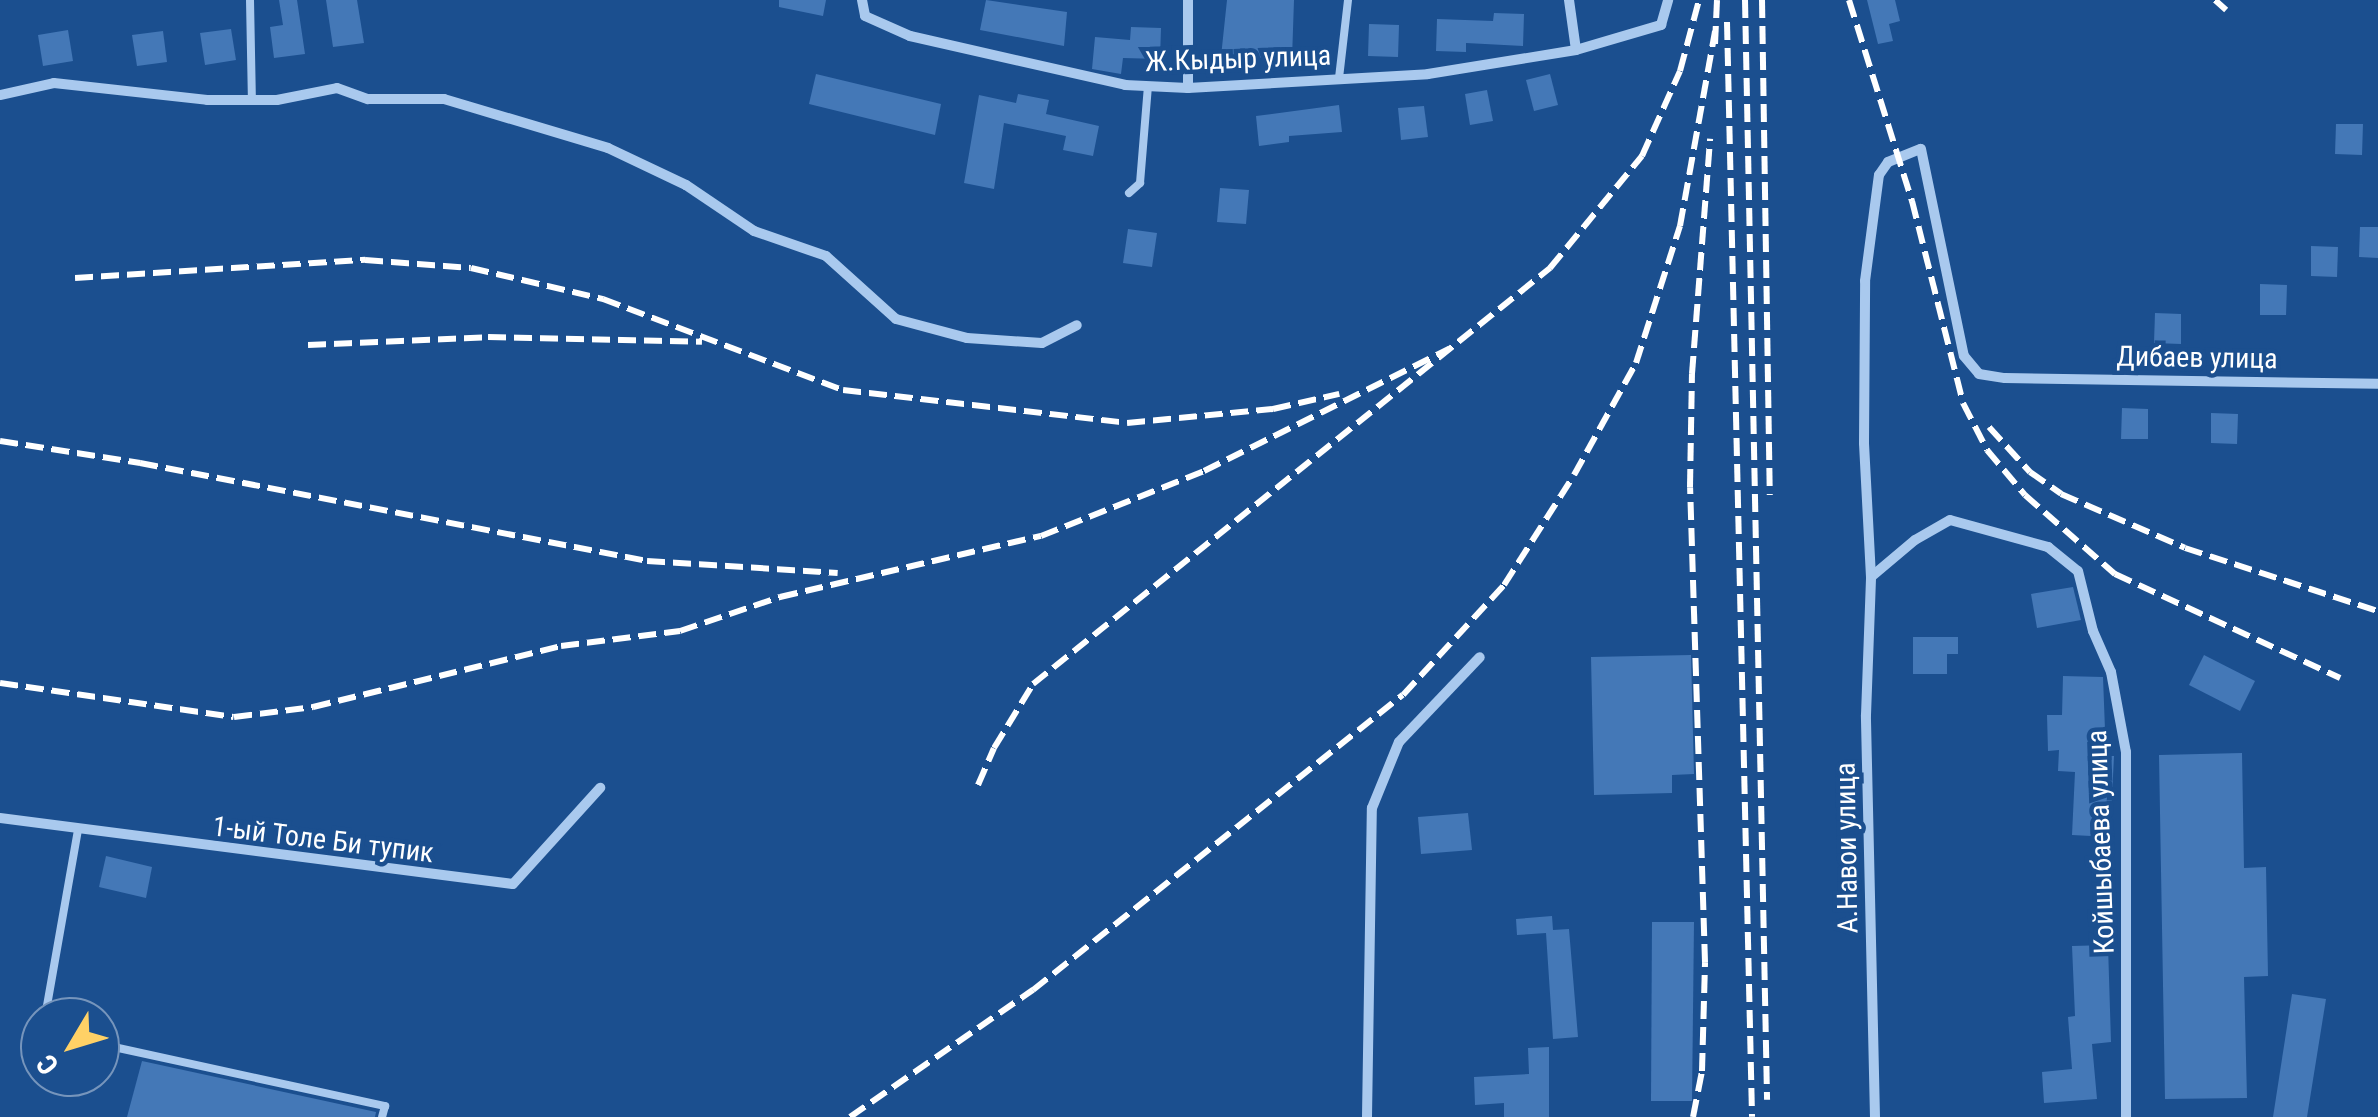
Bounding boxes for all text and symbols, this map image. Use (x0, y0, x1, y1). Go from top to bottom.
street label: Ж.Кыдыр улица (1144, 39, 1332, 79)
street label: Дибаев улица (2116, 340, 2278, 376)
street label: Койшыбаева улица (2080, 729, 2122, 955)
street label: А.Навои улица (1829, 762, 1865, 934)
street label: 1-ый Толе Би тупик (210, 810, 436, 870)
north arrow (20, 997, 120, 1097)
text: С (30, 1048, 65, 1081)

